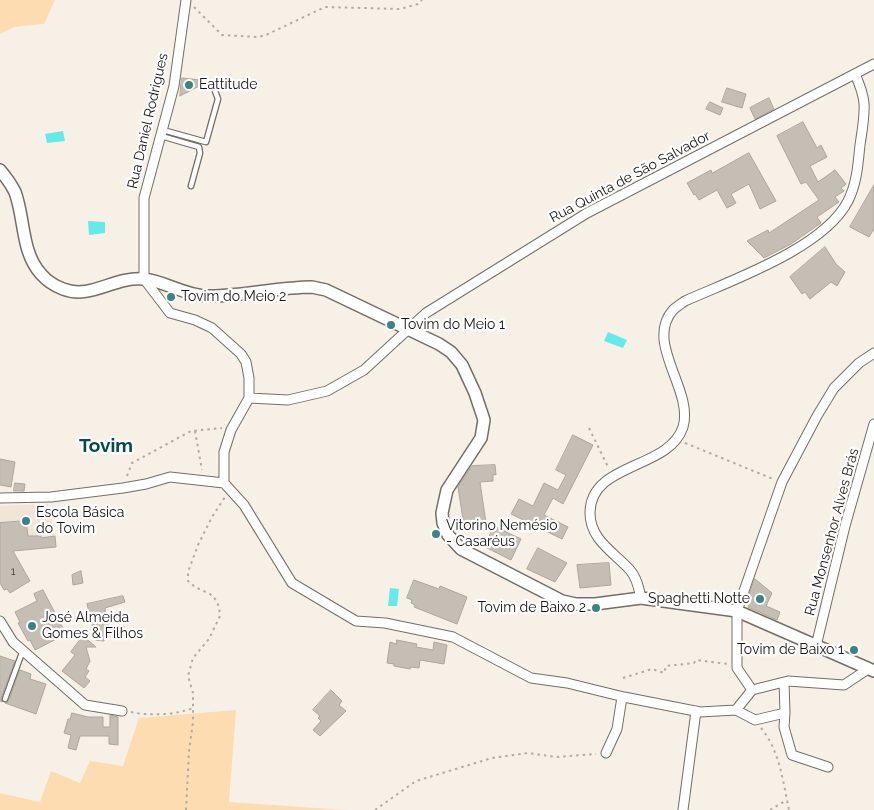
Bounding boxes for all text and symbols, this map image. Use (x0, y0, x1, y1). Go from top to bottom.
street label: Rua Daniel Rodrigues (124, 51, 172, 191)
place label: Eattitude (199, 77, 257, 93)
marker: Eattitude (183, 79, 195, 91)
street label: Rua Quinta de São Salvador (547, 127, 713, 227)
place label: Tovim do Meio 2 (181, 289, 286, 305)
marker: Tovim do Meio 2 (165, 291, 177, 303)
place label: Tovim do Meio 1 (401, 317, 505, 333)
marker: Tovim do Meio 1 (385, 319, 397, 331)
district label: Tovim (79, 435, 133, 457)
street label: Rua Monsenhor Alves Brás (802, 446, 862, 618)
place label: Escola Básica do Tovim (36, 505, 124, 538)
marker: Escola Básica do Tovim (20, 515, 32, 527)
place label: Vitorino Nemésio - Casaréus (446, 518, 558, 550)
marker: Vitorino Nemésio - Casaréus (430, 528, 442, 540)
house number: 1 (11, 565, 15, 579)
place label: Spaghetti Notte (648, 591, 750, 607)
marker: Spaghetti Notte (754, 593, 766, 605)
place label: Tovim de Baixo 2 (478, 600, 586, 616)
marker: Tovim de Baixo 2 (590, 602, 602, 614)
place label: José Almeida Gomes & Filhos (42, 610, 143, 642)
marker: José Almeida Gomes & Filhos (26, 620, 38, 632)
place label: Tovim de Baixo 1 (737, 642, 844, 658)
marker: Tovim de Baixo 1 (848, 644, 860, 656)

